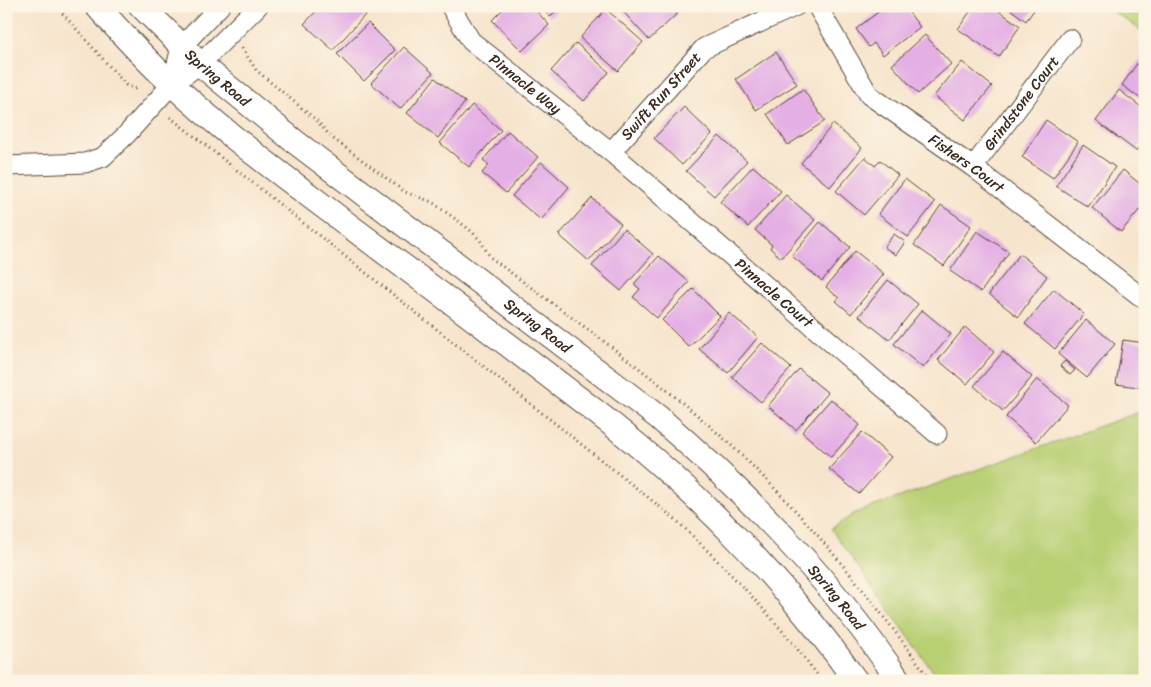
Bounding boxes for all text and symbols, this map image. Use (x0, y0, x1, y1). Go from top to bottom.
street label: Spring Road (178, 42, 257, 114)
street label: Swift Run Street (614, 46, 708, 146)
street label: Pinnacle Way (483, 47, 567, 121)
street label: Grindstone Court (977, 50, 1066, 156)
street label: Fishers Court (923, 127, 1011, 200)
street label: Pinnacle Court (729, 251, 820, 335)
street label: Spring Road (498, 291, 578, 361)
street label: Spring Road (801, 558, 872, 637)

